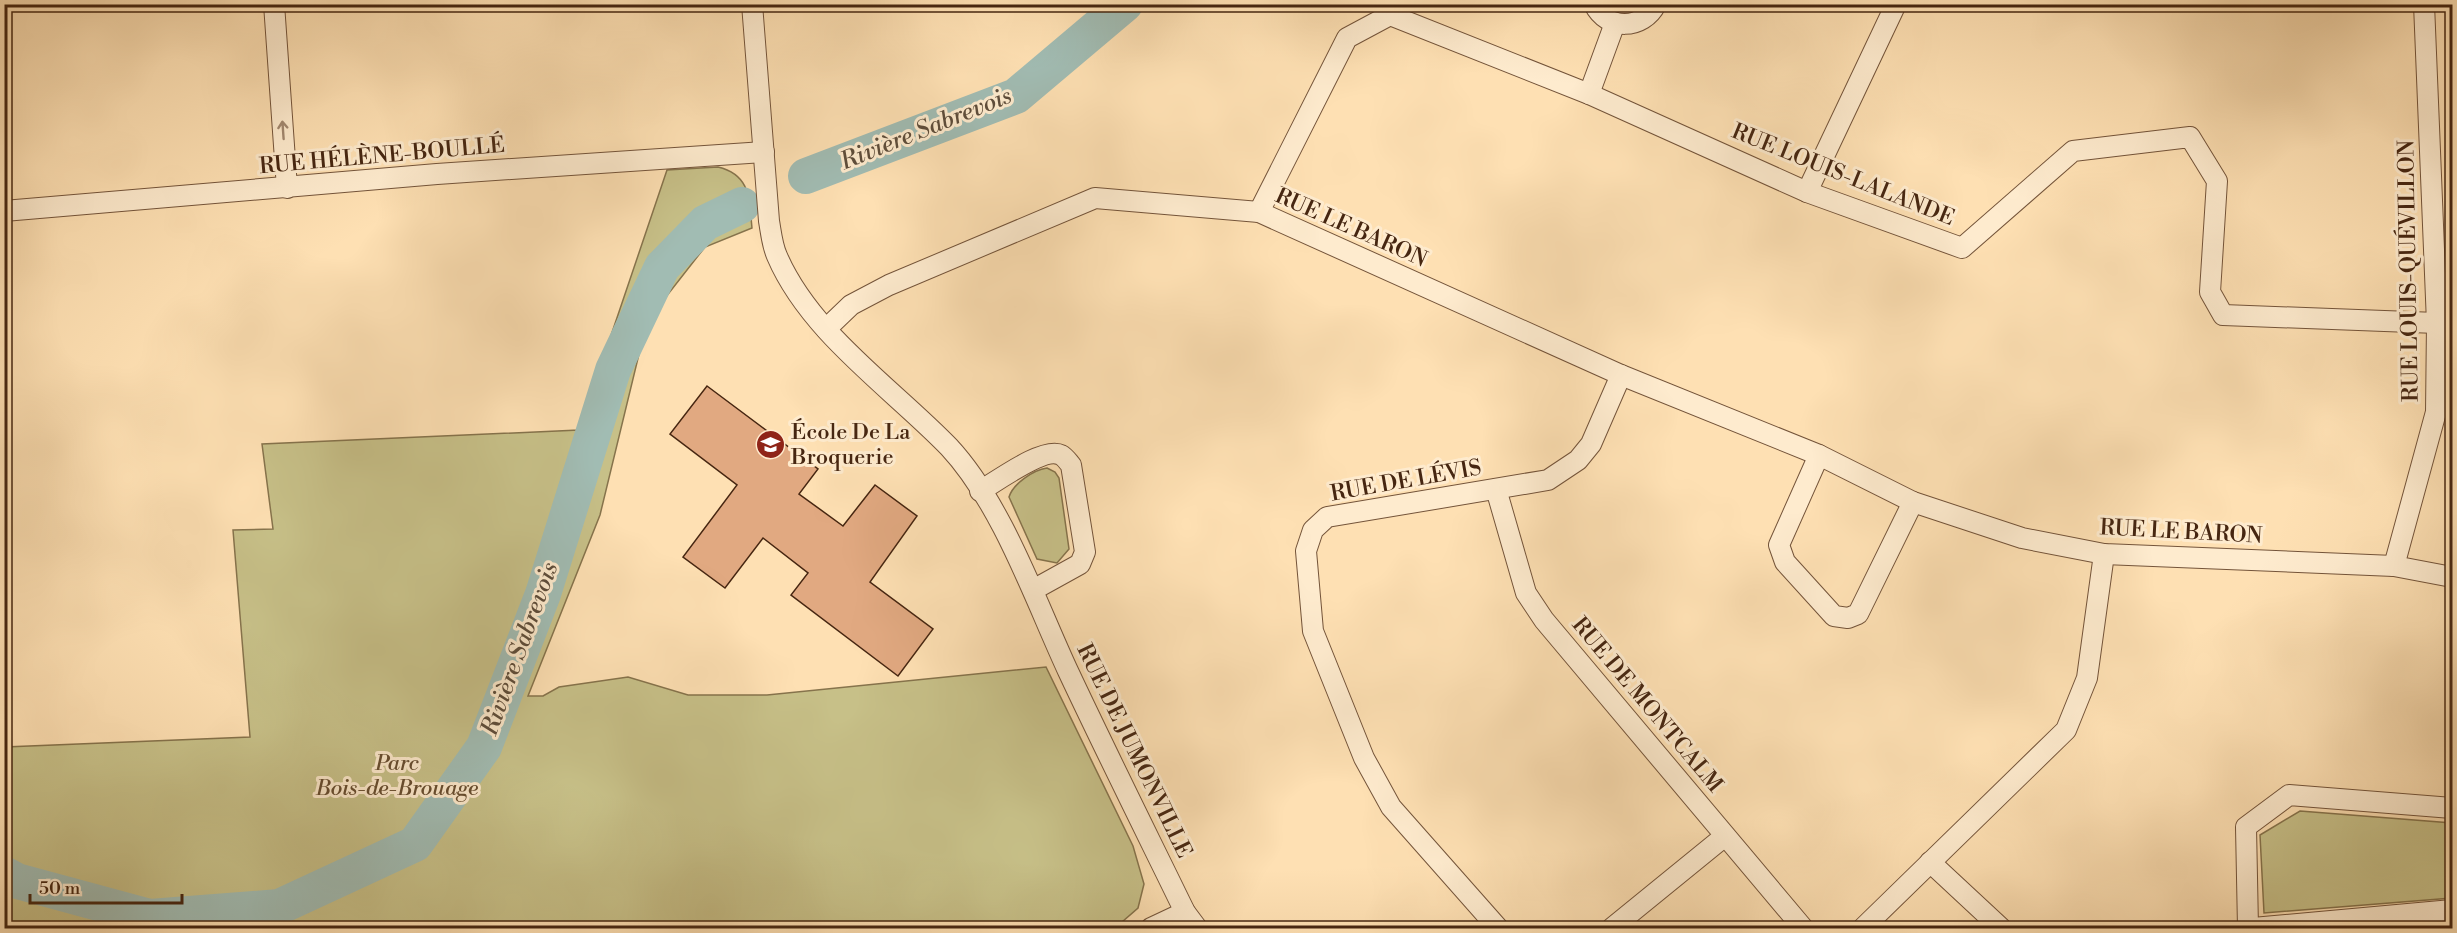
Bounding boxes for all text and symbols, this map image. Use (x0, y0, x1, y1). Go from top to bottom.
water label: Rivière Sabrevois (835, 81, 1016, 177)
street label: RUE LOUIS-LALANDE (1728, 118, 1958, 232)
one-way arrow (277, 120, 288, 140)
street label: RUE HÉLÈNE-BOULLÉ (258, 131, 506, 180)
street label: RUE LOUIS-QUÉVILLON (2392, 139, 2425, 402)
street label: RUE LE BARON (1271, 182, 1432, 274)
place label: École De La Broquerie (790, 418, 911, 471)
school or university icon: École De La Broquerie (754, 429, 786, 461)
street label: RUE DE LÉVIS (1328, 453, 1484, 508)
street label: RUE LE BARON (2099, 514, 2264, 550)
water label: Rivière Sabrevois (474, 558, 565, 741)
street label: RUE DE MONTCALM (1566, 612, 1729, 799)
street label: RUE DE JUMONVILLE (1070, 640, 1198, 862)
park label: Parc Bois-de-Brouage (315, 750, 478, 802)
scale bar (30, 867, 182, 905)
text: 50 m (39, 877, 81, 900)

